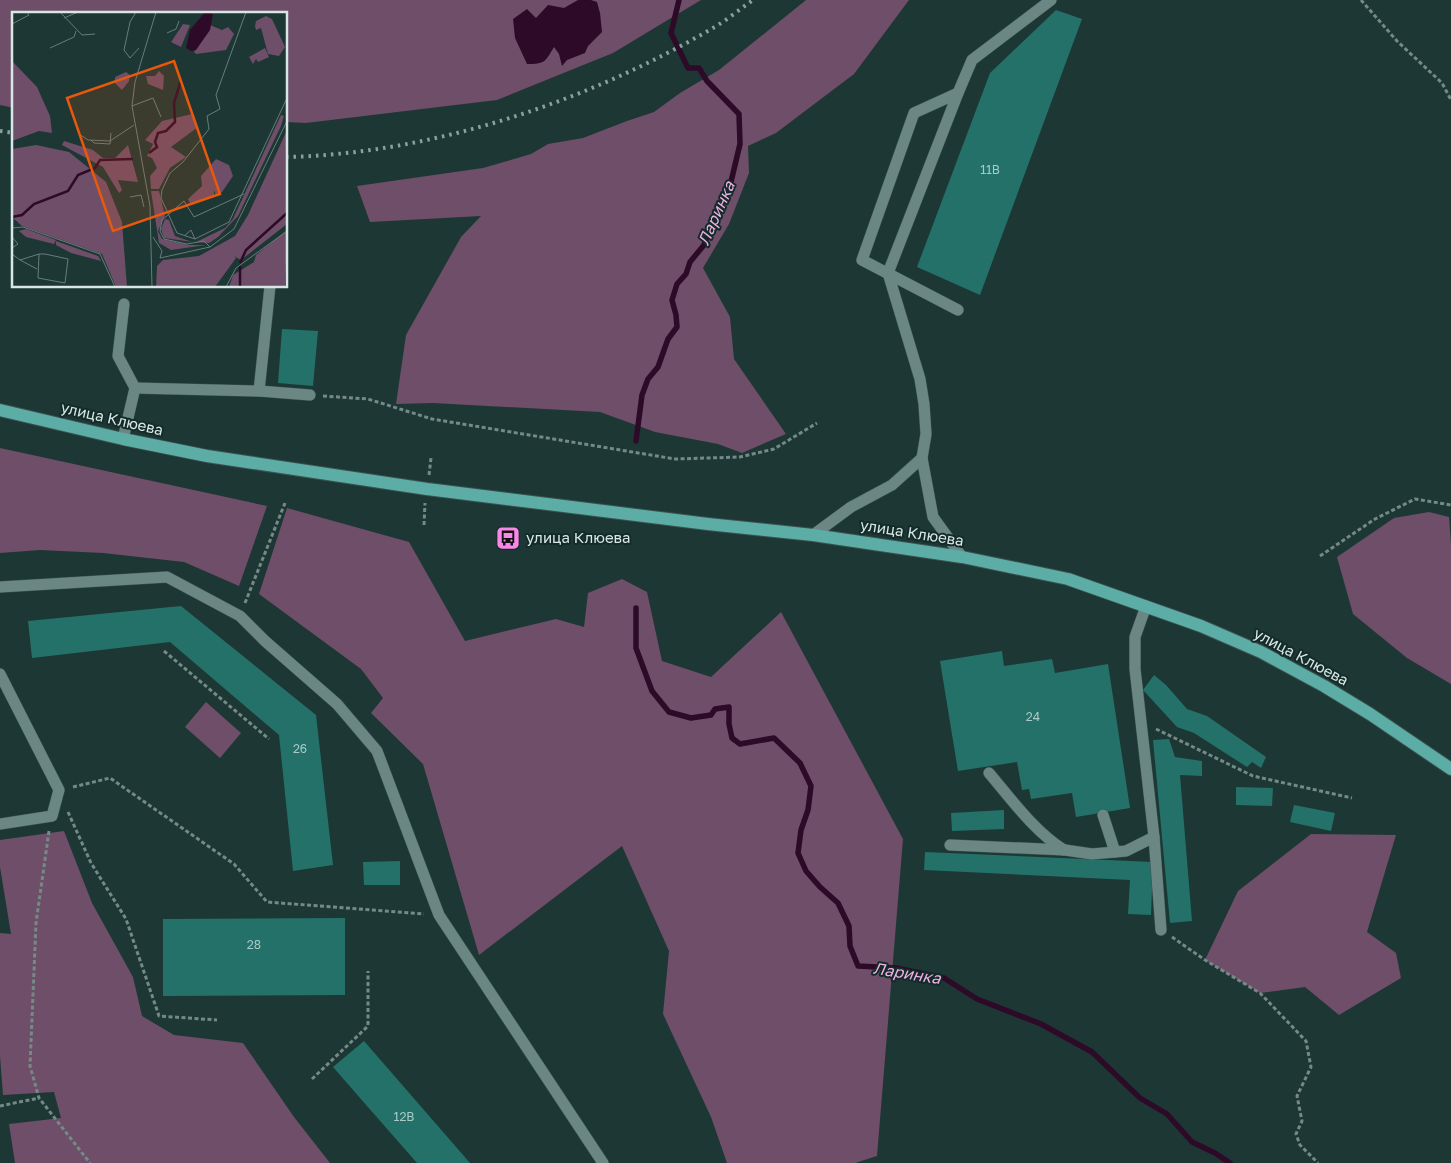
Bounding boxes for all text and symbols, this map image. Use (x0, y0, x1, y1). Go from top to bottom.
inset map (12, 12, 288, 288)
house number: 11В (980, 162, 1000, 177)
water label: Ларинка (693, 177, 739, 248)
street label: улица Клюева (59, 397, 165, 439)
street label: улица Клюева (859, 515, 965, 549)
bus stop icon: улица Клюева (495, 525, 521, 551)
place label: улица Клюева (526, 528, 631, 546)
street label: улица Клюева (1251, 624, 1352, 689)
house number: 24 (1026, 709, 1040, 724)
house number: 26 (293, 741, 307, 756)
house number: 28 (247, 937, 261, 952)
water label: Ларинка (872, 958, 943, 988)
house number: 12В (394, 1109, 414, 1124)

